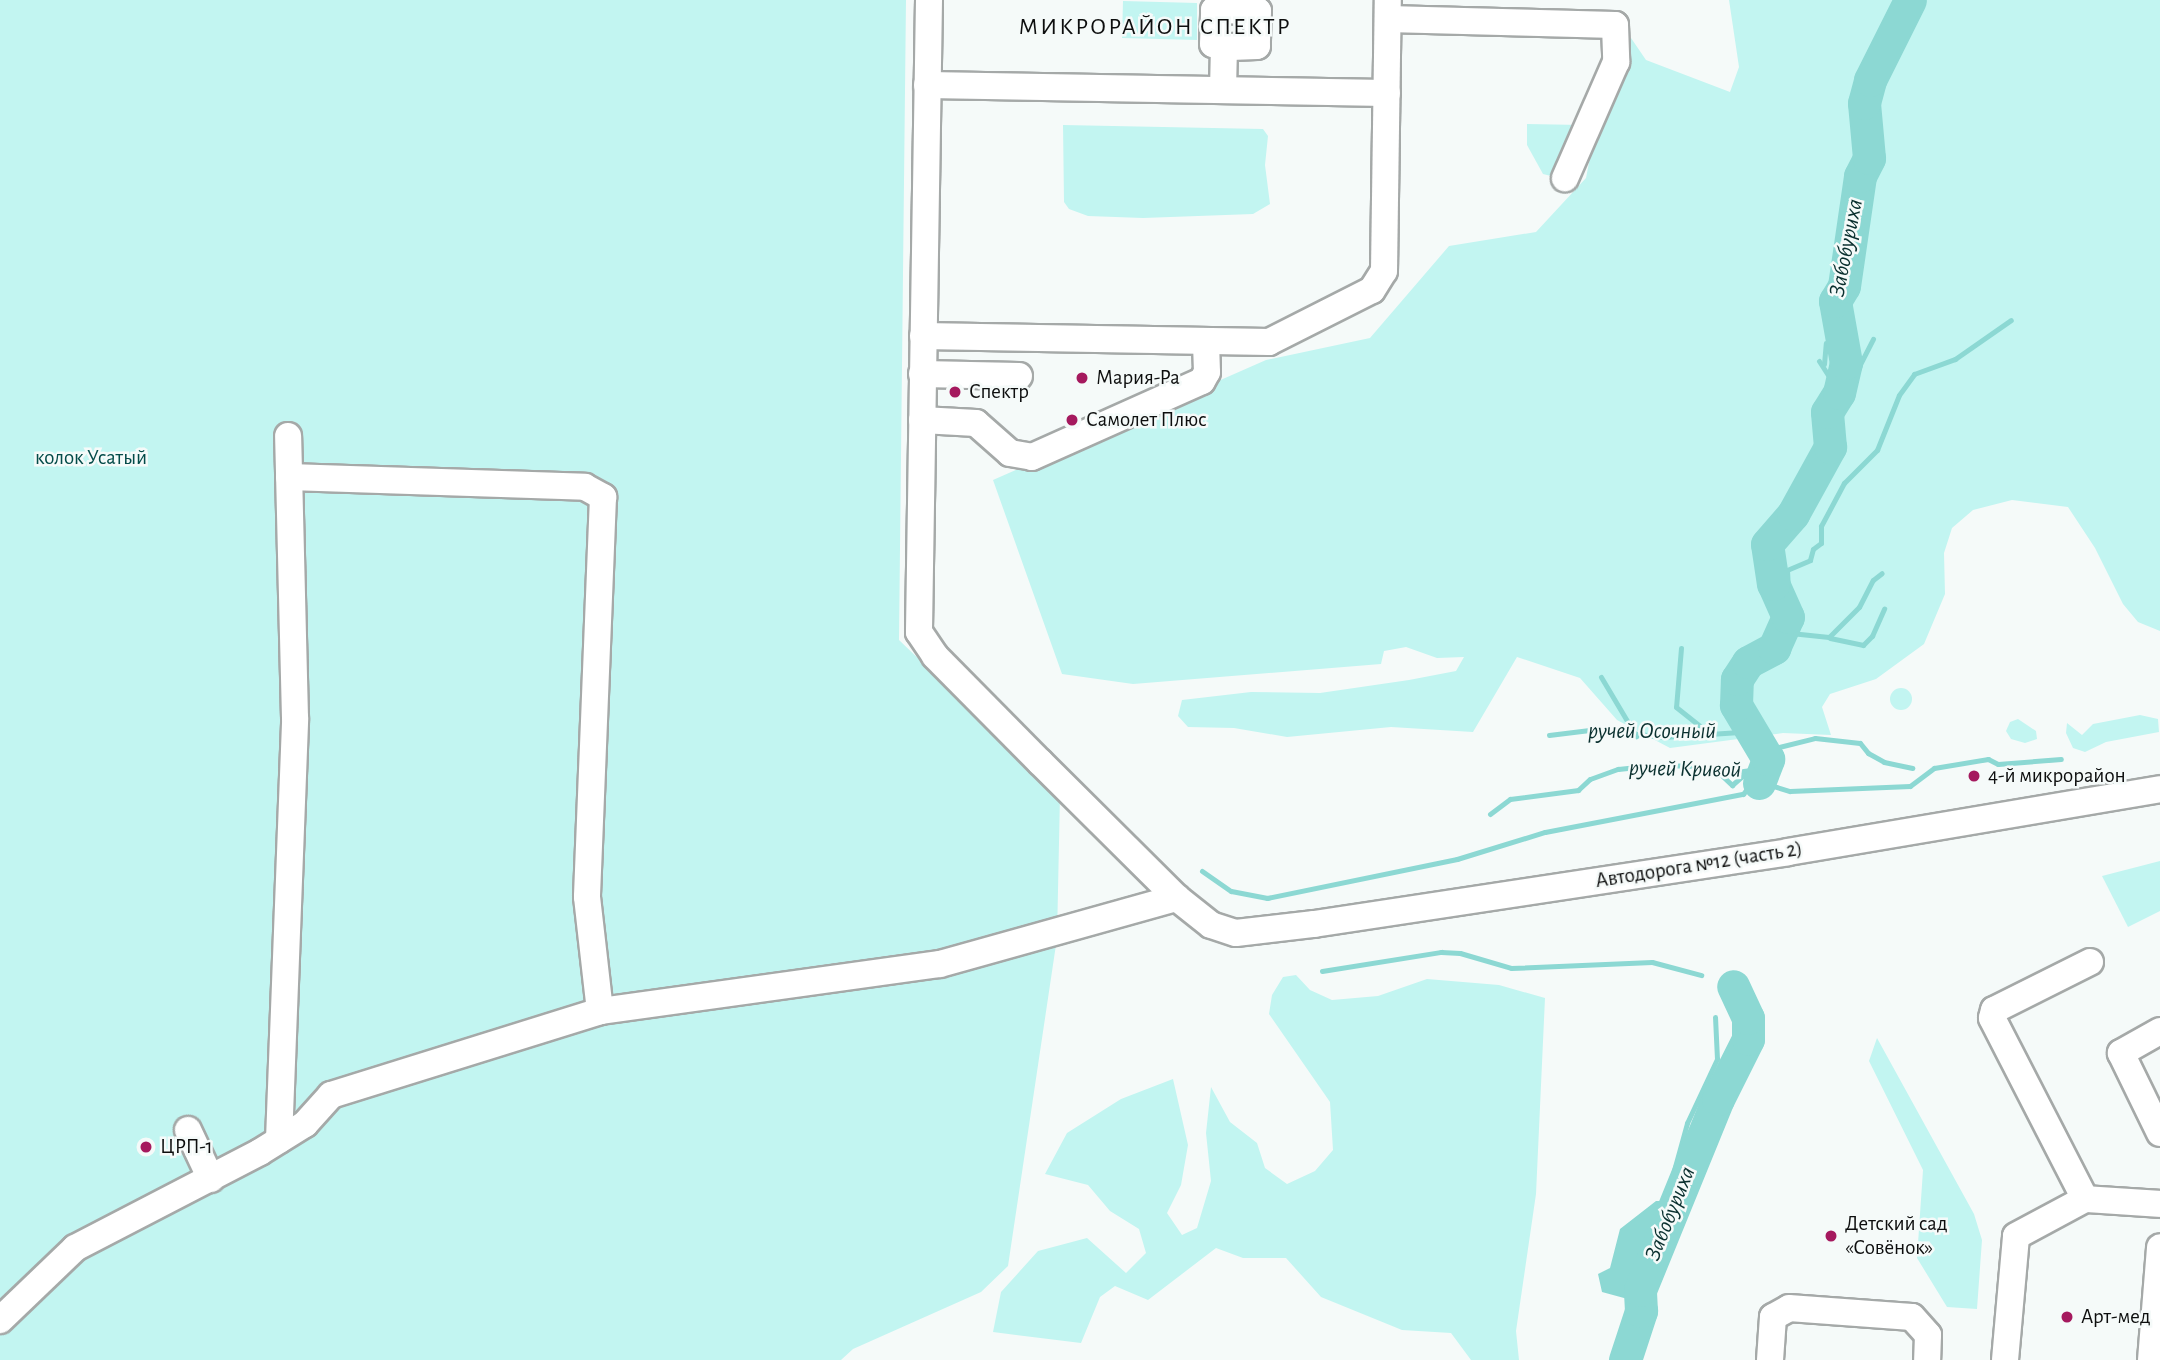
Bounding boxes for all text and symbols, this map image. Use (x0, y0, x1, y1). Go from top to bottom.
district label: МИКРОРАЙОН СПЕКТР (1021, 14, 1289, 42)
water label: Забобуриха (1824, 197, 1870, 299)
place label: Мария-Ра (1096, 365, 1180, 391)
marker: Мария-Ра (1074, 370, 1090, 386)
place label: Спектр (969, 379, 1029, 405)
marker: Спектр (947, 384, 963, 400)
place label: Самолет Плюс (1086, 407, 1207, 433)
marker: Самолет Плюс (1064, 412, 1080, 428)
park label: колок Усатый (35, 445, 147, 471)
water label: ручей Осочный (1588, 718, 1716, 746)
water label: ручей Кривой (1629, 755, 1741, 785)
place label: 4-й микрорайон (1988, 763, 2126, 789)
marker: 4-й микрорайон (1966, 768, 1982, 784)
street label: Автодорога №12 (часть 2) (1594, 836, 1804, 894)
place label: ЦРП-1 (160, 1134, 213, 1160)
marker: ЦРП-1 (138, 1139, 154, 1155)
water label: Забобуриха (1640, 1163, 1702, 1265)
place label: Детский сад «Совёнок» (1845, 1211, 1948, 1261)
marker: Детский сад «Совёнок» (1823, 1228, 1839, 1244)
place label: Арт-мед (2081, 1304, 2151, 1330)
marker: Арт-мед (2059, 1309, 2075, 1325)

